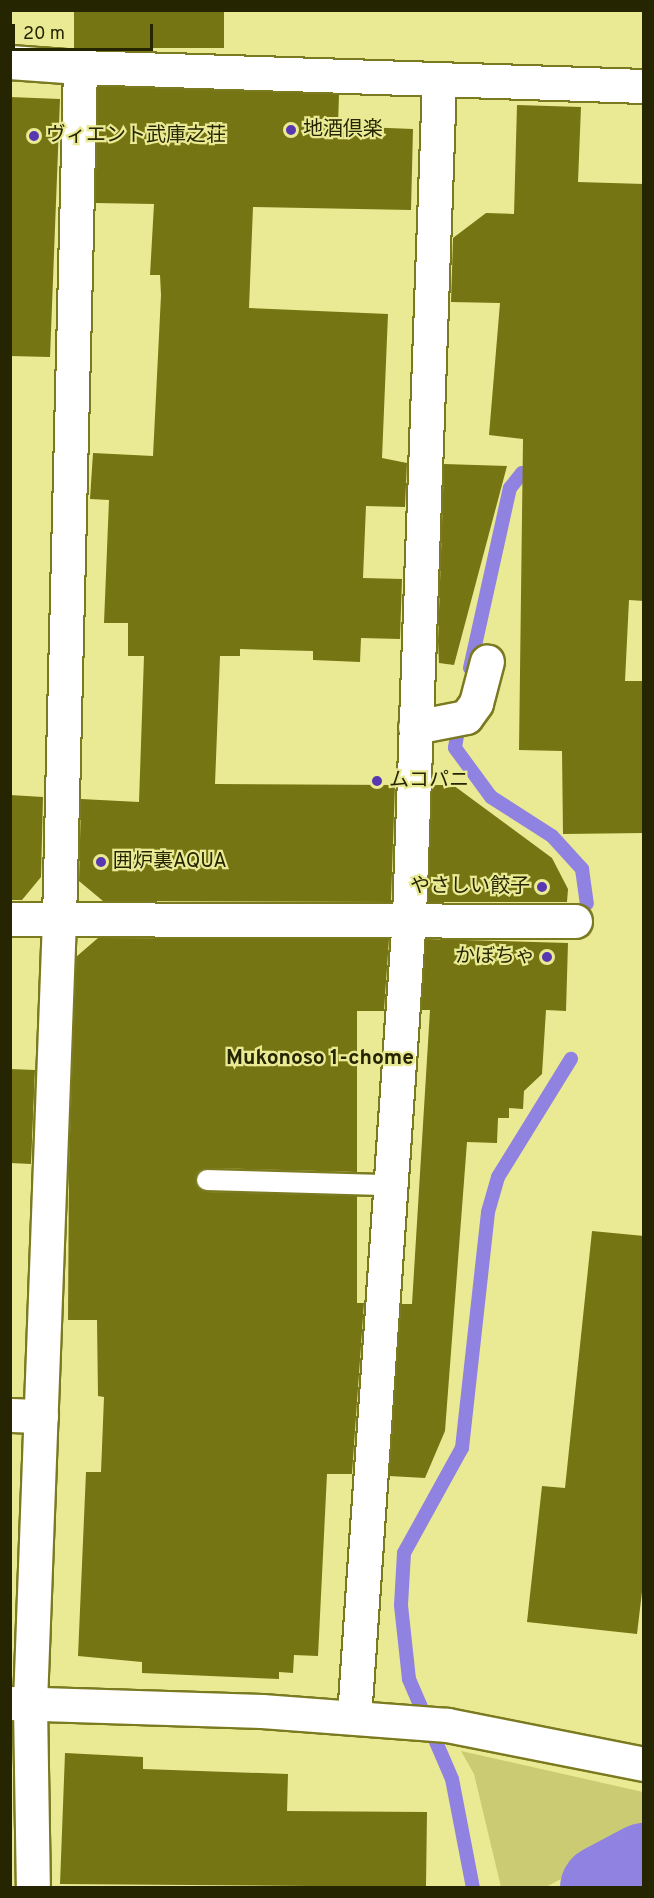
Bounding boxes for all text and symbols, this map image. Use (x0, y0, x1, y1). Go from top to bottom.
scale bar (15, 12, 156, 50)
text: 20 m (23, 23, 65, 46)
place label: 地酒倶楽 (303, 118, 383, 142)
marker: 地酒倶楽 (284, 123, 298, 137)
place label: ヴィエント武庫之荘 (46, 124, 226, 148)
marker: ヴィエント武庫之荘 (27, 129, 41, 143)
place label: ムコパニ (389, 769, 469, 793)
marker: ムコパニ (370, 774, 384, 788)
place label: 囲炉裏AQUA (113, 850, 227, 874)
marker: 囲炉裏AQUA (94, 855, 108, 869)
place label: やさしい餃子 (410, 875, 530, 899)
marker: やさしい餃子 (535, 880, 549, 894)
place label: かぼちゃ (455, 945, 535, 969)
marker: かぼちゃ (540, 950, 554, 964)
district label: Mukonoso 1-chome (226, 1046, 414, 1072)

